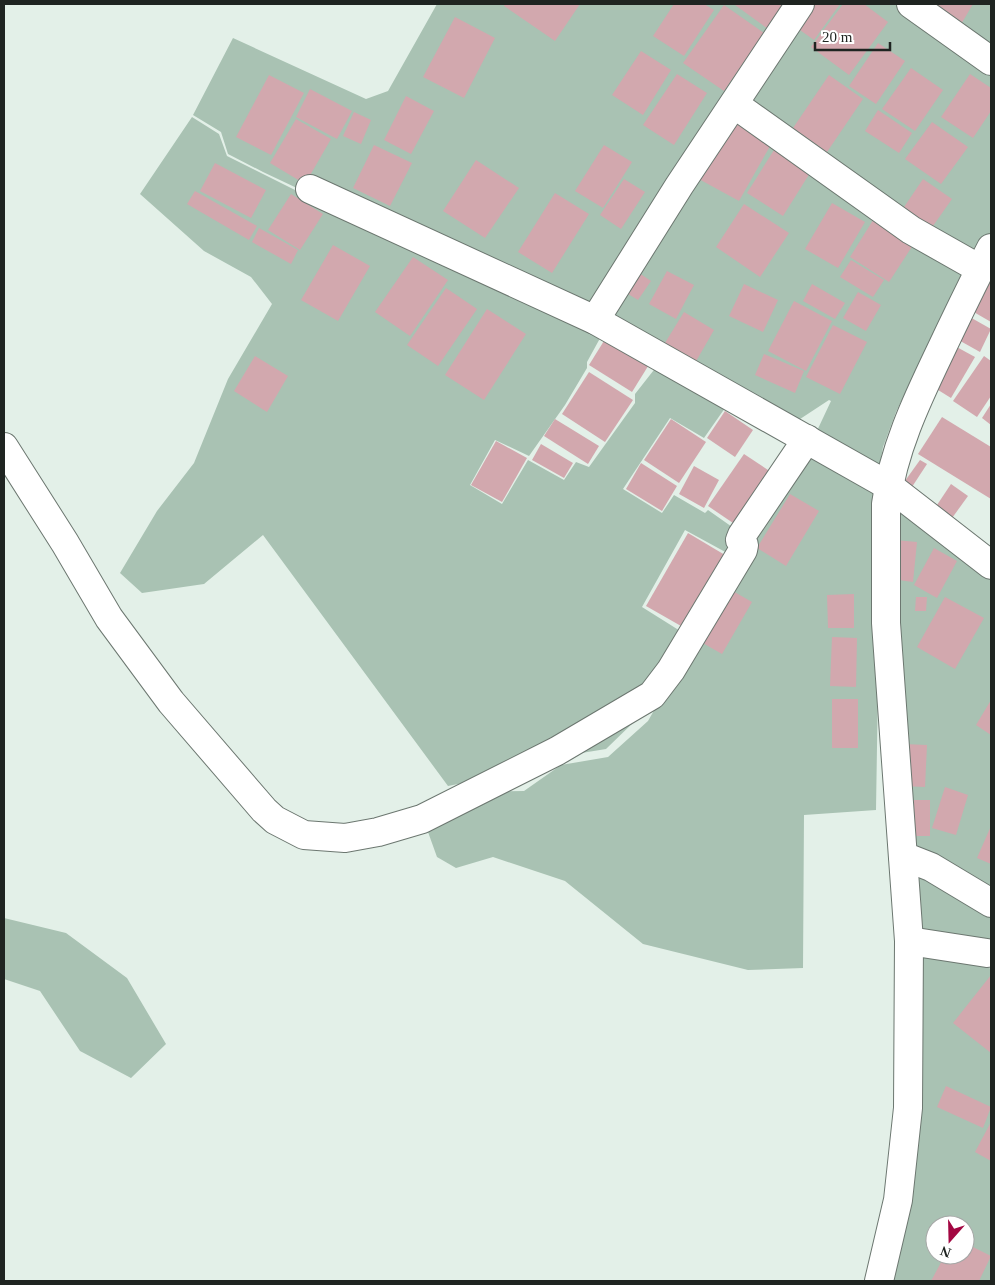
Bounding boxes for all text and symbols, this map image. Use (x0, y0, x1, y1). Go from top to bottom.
scale bar (815, 20, 890, 52)
text: 20 m (822, 29, 853, 45)
north arrow (925, 1215, 975, 1265)
text: N (938, 1243, 953, 1261)

